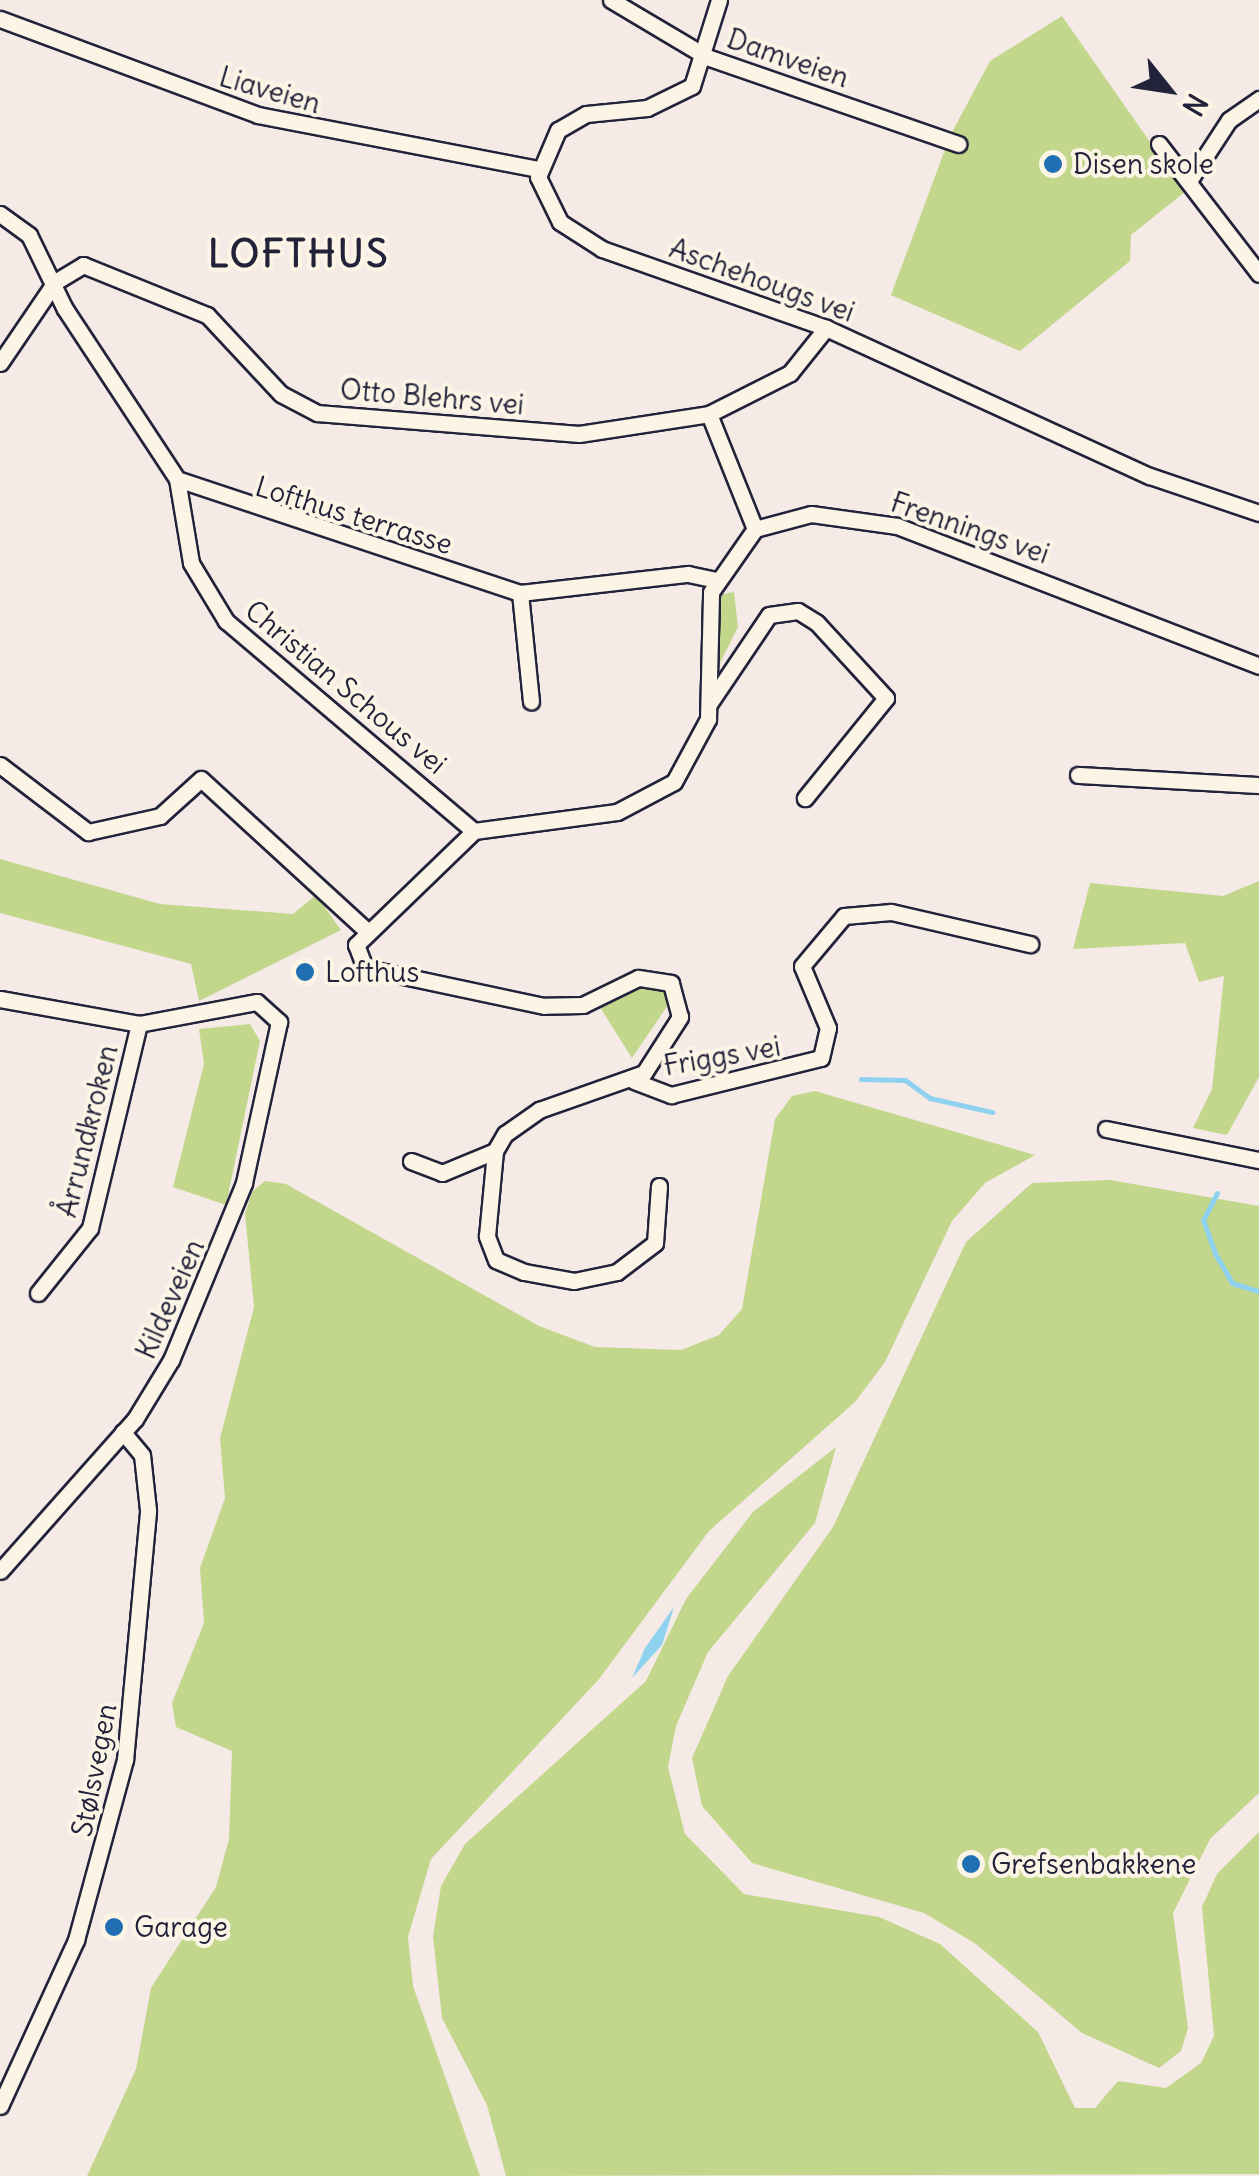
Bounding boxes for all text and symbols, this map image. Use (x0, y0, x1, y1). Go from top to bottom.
street label: Damveien (723, 22, 853, 94)
north arrow (1119, 40, 1219, 140)
street label: Liaveien (216, 60, 324, 120)
text: N (1175, 88, 1215, 122)
place label: Disen skole (1073, 147, 1214, 181)
marker: Disen skole (1042, 153, 1064, 175)
district label: LOFTHUS (208, 231, 390, 277)
street label: Aschehougs vei (665, 231, 859, 329)
street label: Otto Blehrs vei (339, 372, 525, 422)
street label: Lofthus terrasse (251, 469, 457, 561)
street label: Frennings vei (886, 485, 1054, 571)
street label: Christian Schous vei (239, 593, 453, 781)
place label: Lofthus (325, 955, 419, 989)
marker: Lofthus (294, 961, 316, 983)
street label: Friggs vei (661, 1029, 783, 1083)
street label: Årrundkroken (49, 1041, 125, 1221)
street label: Kildeveien (129, 1234, 211, 1364)
street label: Stølsvegen (65, 1701, 123, 1839)
place label: Grefsenbakkene (991, 1847, 1196, 1881)
marker: Grefsenbakkene (960, 1853, 982, 1875)
place label: Garage (134, 1910, 228, 1944)
marker: Garage (103, 1916, 125, 1938)

